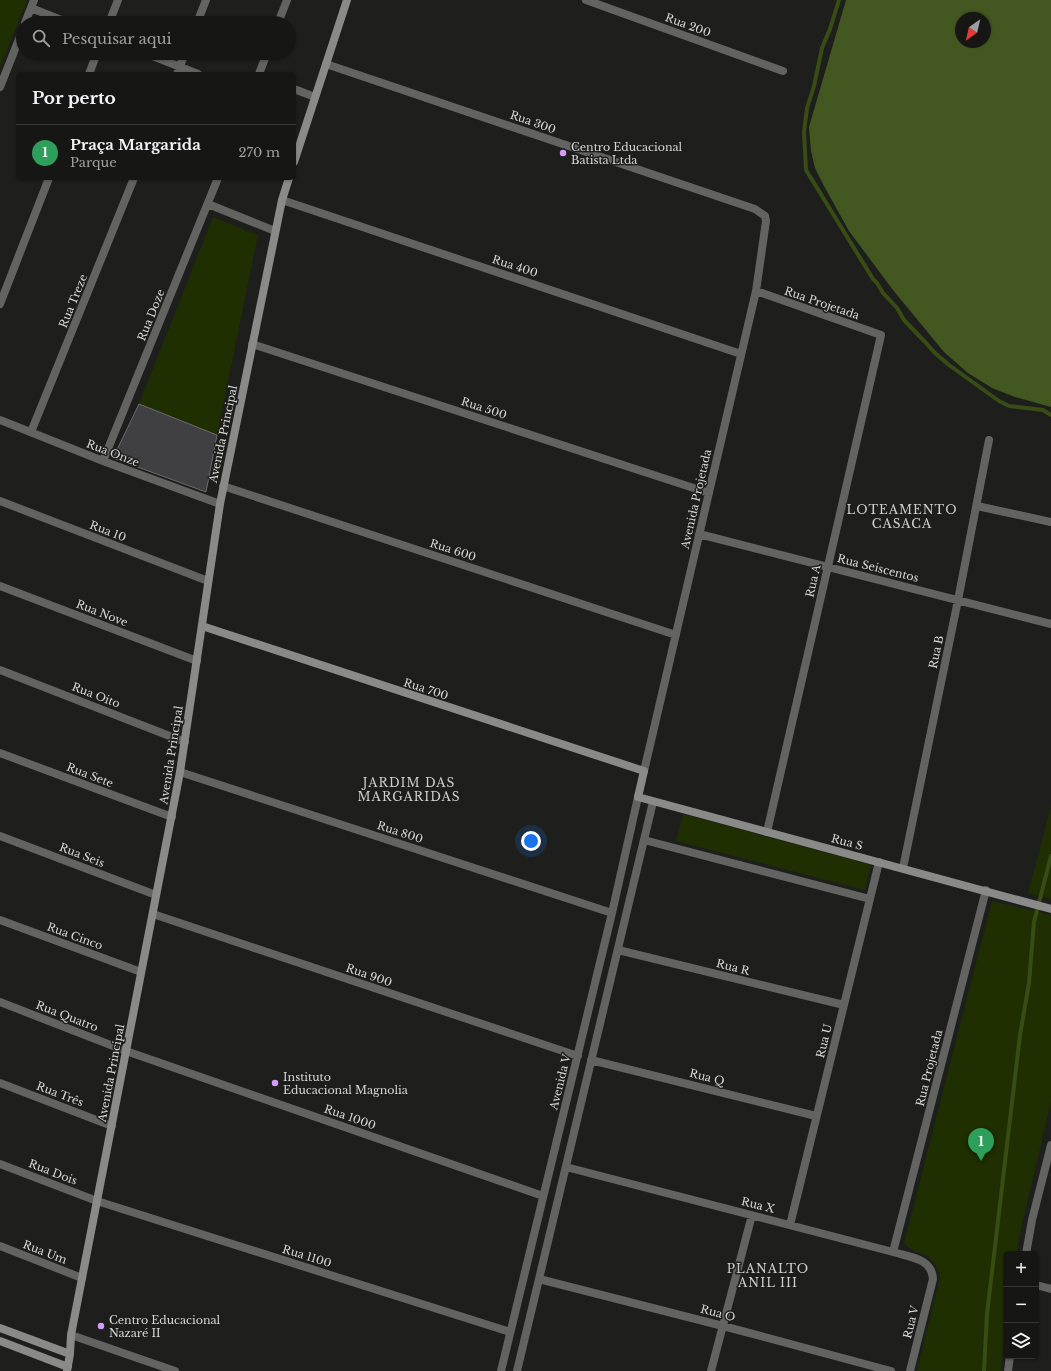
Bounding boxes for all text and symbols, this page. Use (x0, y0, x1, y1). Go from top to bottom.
street label: Rua 200 (663, 10, 713, 40)
north arrow (955, 12, 991, 48)
search box (16, 16, 296, 60)
icon: search (30, 27, 52, 49)
text: Pesquisar aqui (62, 29, 172, 48)
text: Por perto (32, 88, 116, 109)
street label: Rua 300 (508, 108, 558, 136)
text: Praça Margarida (70, 135, 201, 154)
place label: Centro Educacional Batista Ltda (571, 140, 683, 167)
text: 1 (42, 144, 48, 161)
text: 270 m (239, 144, 280, 161)
marker: Centro Educacional Batista Ltda (558, 148, 568, 158)
text: Parque (70, 154, 117, 171)
street label: Rua 400 (490, 252, 540, 280)
street label: Rua Treze (56, 272, 90, 330)
street label: Rua Projetada (783, 284, 862, 323)
street label: Rua Doze (134, 287, 168, 343)
street label: Avenida Principal (206, 384, 240, 485)
street label: Rua 500 (459, 394, 509, 422)
street label: Rua Onze (85, 437, 141, 469)
street label: Avenida Projetada (678, 447, 714, 551)
district label: LOTEAMENTO CASACA (847, 502, 958, 531)
street label: Rua 10 (88, 518, 128, 544)
street label: Rua 600 (428, 536, 478, 564)
street label: Rua Seiscentos (836, 551, 920, 585)
street label: Rua A (802, 563, 824, 599)
street label: Rua Nove (74, 597, 130, 629)
street label: Rua B (926, 634, 946, 670)
street label: Rua 700 (402, 675, 450, 703)
street label: Rua Oito (70, 679, 122, 711)
street label: Avenida Principal (156, 704, 186, 806)
street label: Rua Sete (65, 760, 115, 790)
district label: JARDIM DAS MARGARIDAS (358, 775, 460, 804)
street label: Rua 800 (375, 818, 425, 846)
your location (521, 831, 541, 851)
street label: Rua S (830, 831, 864, 853)
street label: Rua Seis (57, 840, 107, 870)
street label: Rua Cinco (45, 919, 105, 953)
street label: Rua R (715, 956, 751, 978)
street label: Rua 900 (344, 961, 394, 989)
street label: Rua Quatro (34, 998, 100, 1034)
street label: Avenida Principal (94, 1022, 127, 1124)
street label: Rua U (813, 1022, 835, 1059)
street label: Rua Projetada (913, 1027, 946, 1108)
street label: Avenida V (546, 1052, 574, 1112)
street label: Rua Q (688, 1066, 727, 1088)
place label: Instituto Educacional Magnolia (283, 1070, 409, 1097)
marker: Instituto Educacional Magnolia (270, 1078, 280, 1088)
street label: Rua Três (34, 1079, 86, 1109)
street label: Rua 1000 (322, 1102, 378, 1132)
pin: 1 (968, 1128, 994, 1161)
street label: Rua Dois (27, 1156, 79, 1188)
street label: Rua X (740, 1194, 777, 1216)
street label: Rua Um (21, 1237, 69, 1267)
street label: Rua 1100 (281, 1242, 333, 1270)
map controls (1003, 1251, 1039, 1359)
button: + (1003, 1251, 1039, 1287)
district label: PLANALTO ANIL III (727, 1261, 809, 1290)
button: − (1003, 1287, 1039, 1323)
street label: Rua O (699, 1302, 737, 1324)
street label: Rua V (900, 1304, 922, 1340)
place label: Centro Educacional Nazaré II (109, 1313, 221, 1340)
marker: Centro Educacional Nazaré II (96, 1321, 106, 1331)
button: layers (1003, 1323, 1039, 1359)

